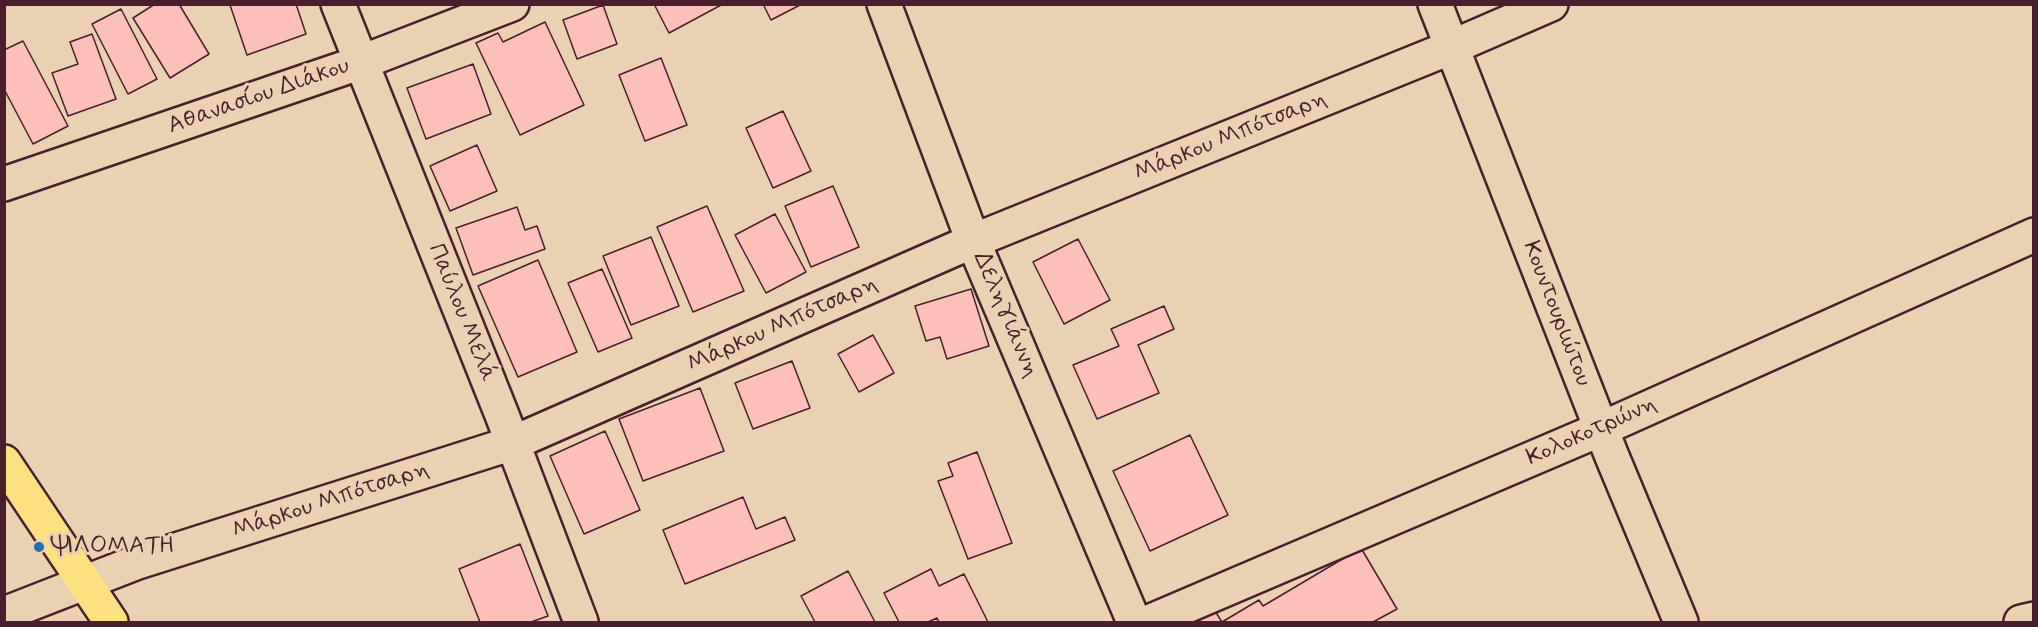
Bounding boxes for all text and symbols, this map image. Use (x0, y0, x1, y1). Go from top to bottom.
street label: Αθανασίου Διάκου (164, 52, 354, 142)
street label: Μάρκου Μπότσαρη (1131, 85, 1331, 189)
street label: Κουντουριώτου (1515, 237, 1597, 391)
street label: Παύλου Μελά (420, 240, 502, 386)
street label: Δεληγιάννη (966, 248, 1044, 382)
street label: Μάρκου Μπότσαρη (683, 270, 883, 380)
street label: Κολοκοτρώνη (1522, 390, 1662, 474)
street label: Μάρκου Μπότσαρη (229, 456, 433, 546)
place label: ΨΙΛΟΜΑΤΗ (51, 533, 175, 561)
marker: ΨΙΛΟΜΑΤΗ (32, 540, 46, 554)

